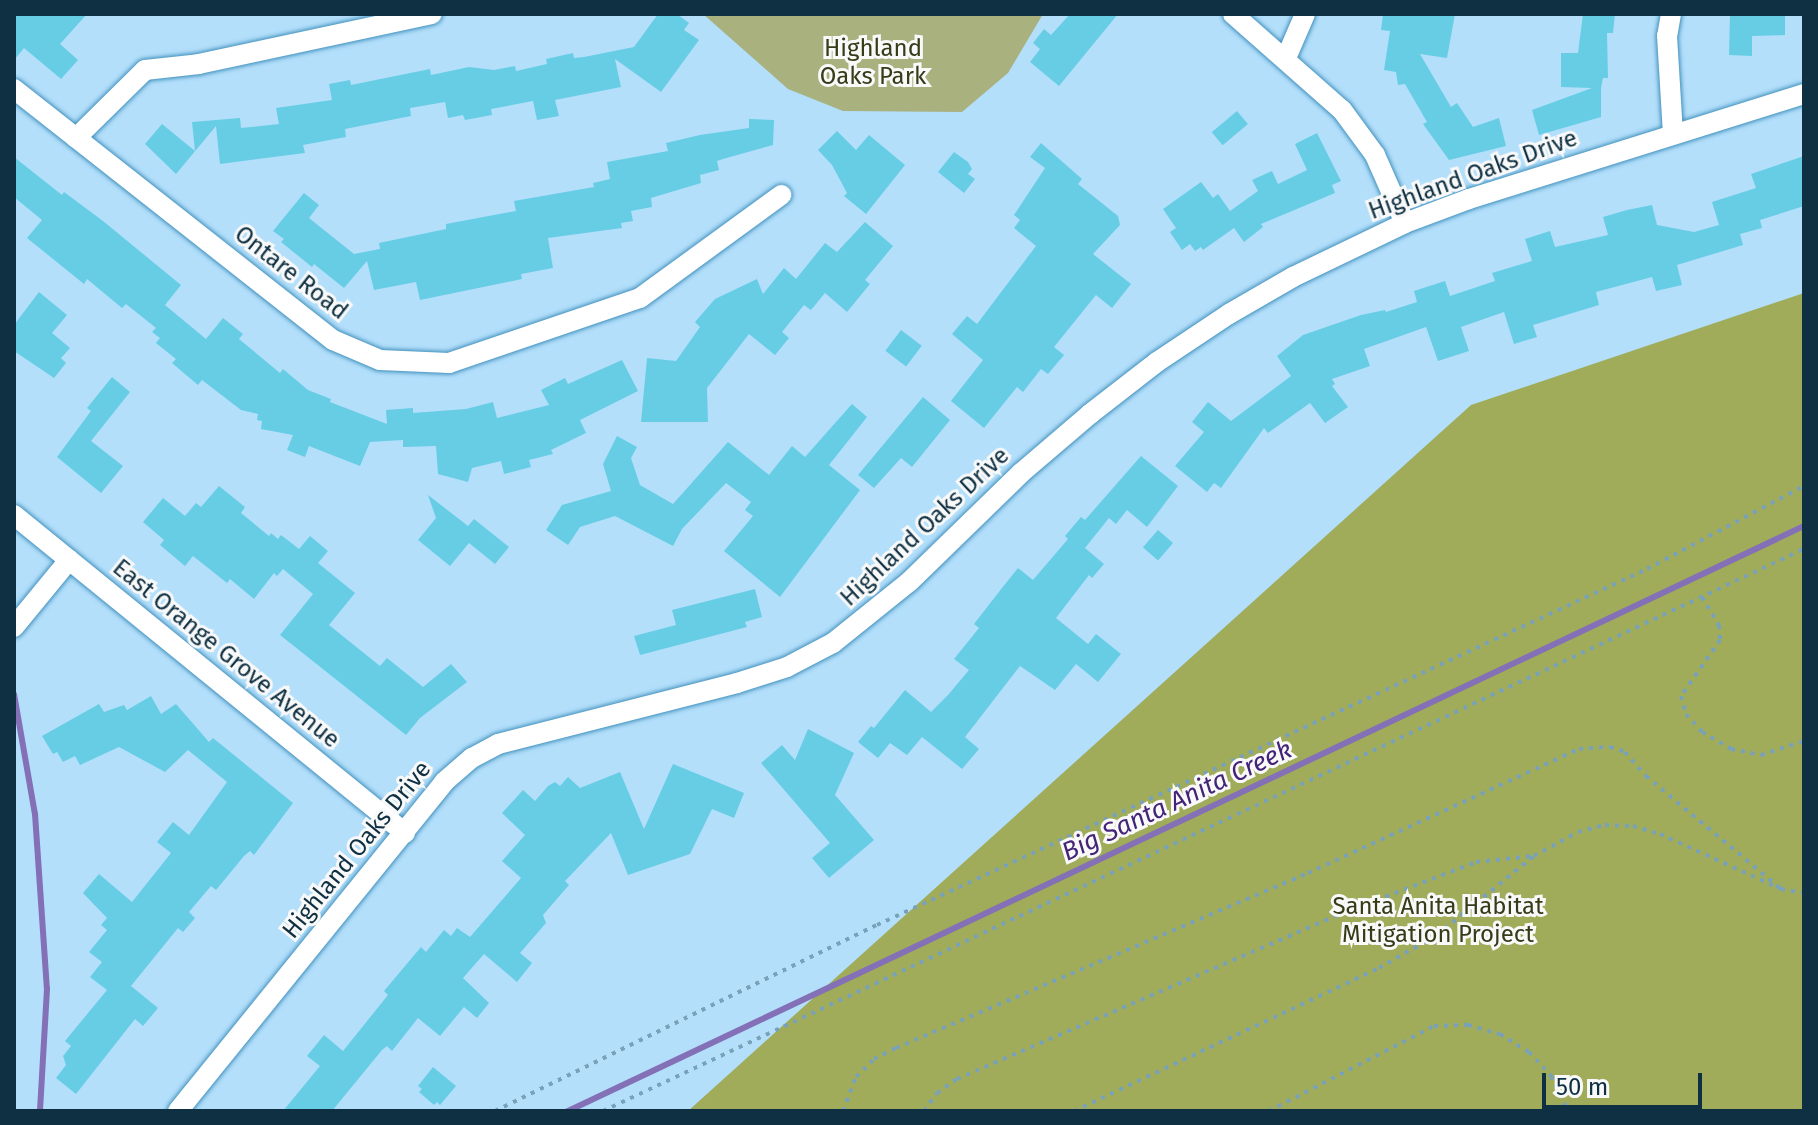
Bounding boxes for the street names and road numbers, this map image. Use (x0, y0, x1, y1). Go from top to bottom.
street label: Highland Oaks Drive (1365, 124, 1581, 226)
street label: Ontare Road (229, 220, 353, 326)
street label: Highland Oaks Drive (835, 442, 1015, 612)
street label: East Orange Grove Avenue (107, 554, 345, 754)
street label: Highland Oaks Drive (277, 756, 437, 944)

